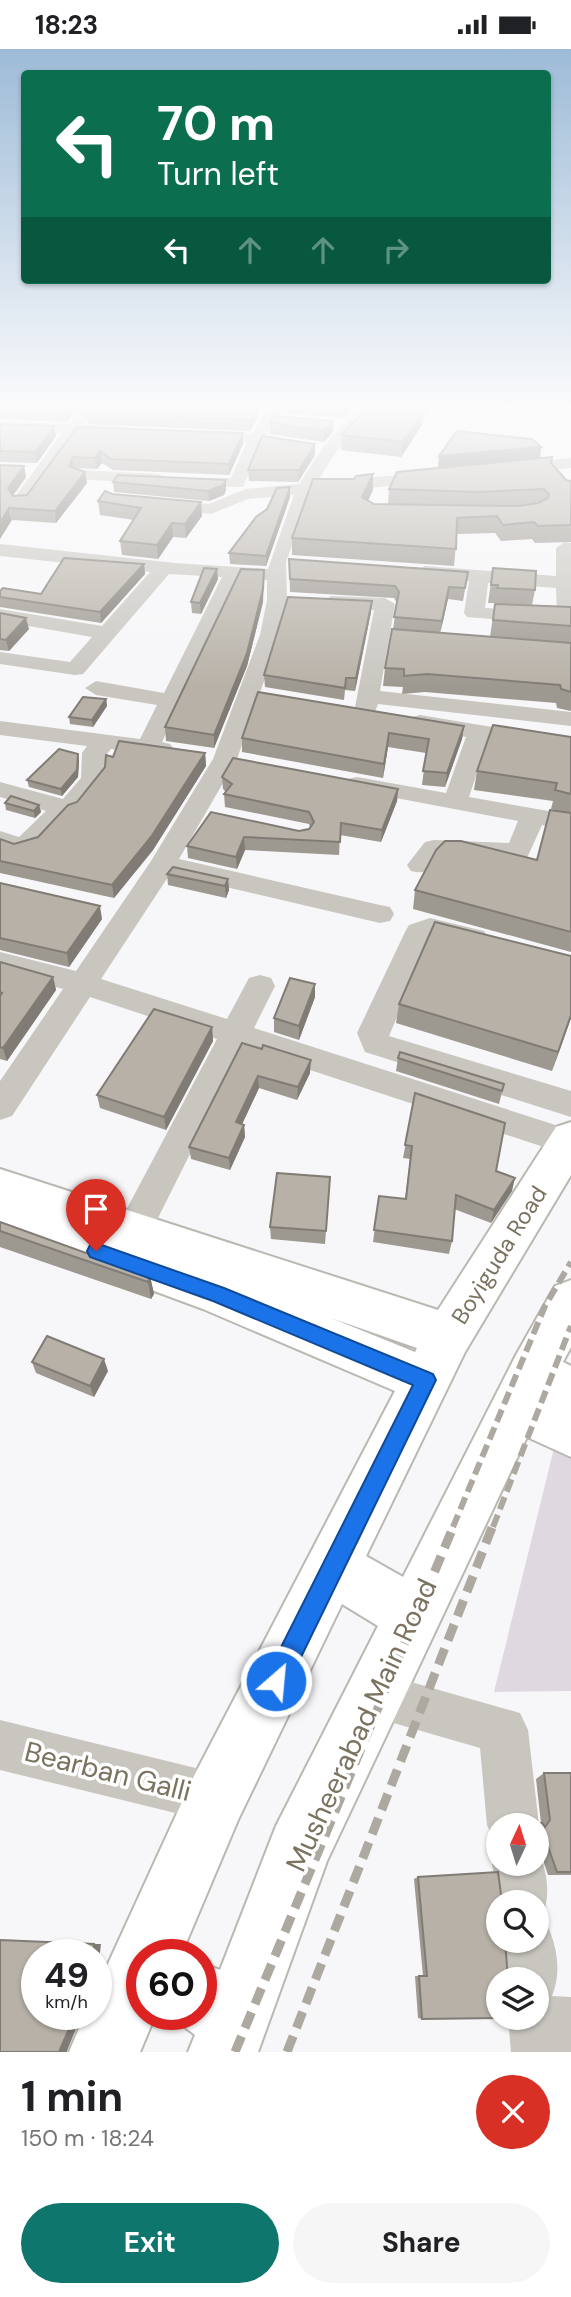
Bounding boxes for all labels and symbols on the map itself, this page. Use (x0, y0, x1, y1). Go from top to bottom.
pin (66, 1179, 126, 1251)
street label: Boyiguda Road (445, 1180, 553, 1330)
street label: Musheerabad Main Road (277, 1573, 446, 1878)
position arrow (239, 1644, 313, 1718)
street label: Bearban Galli (21, 1733, 195, 1810)
north arrow (486, 1813, 550, 1876)
speed limit sign: 60 (126, 1939, 217, 2030)

